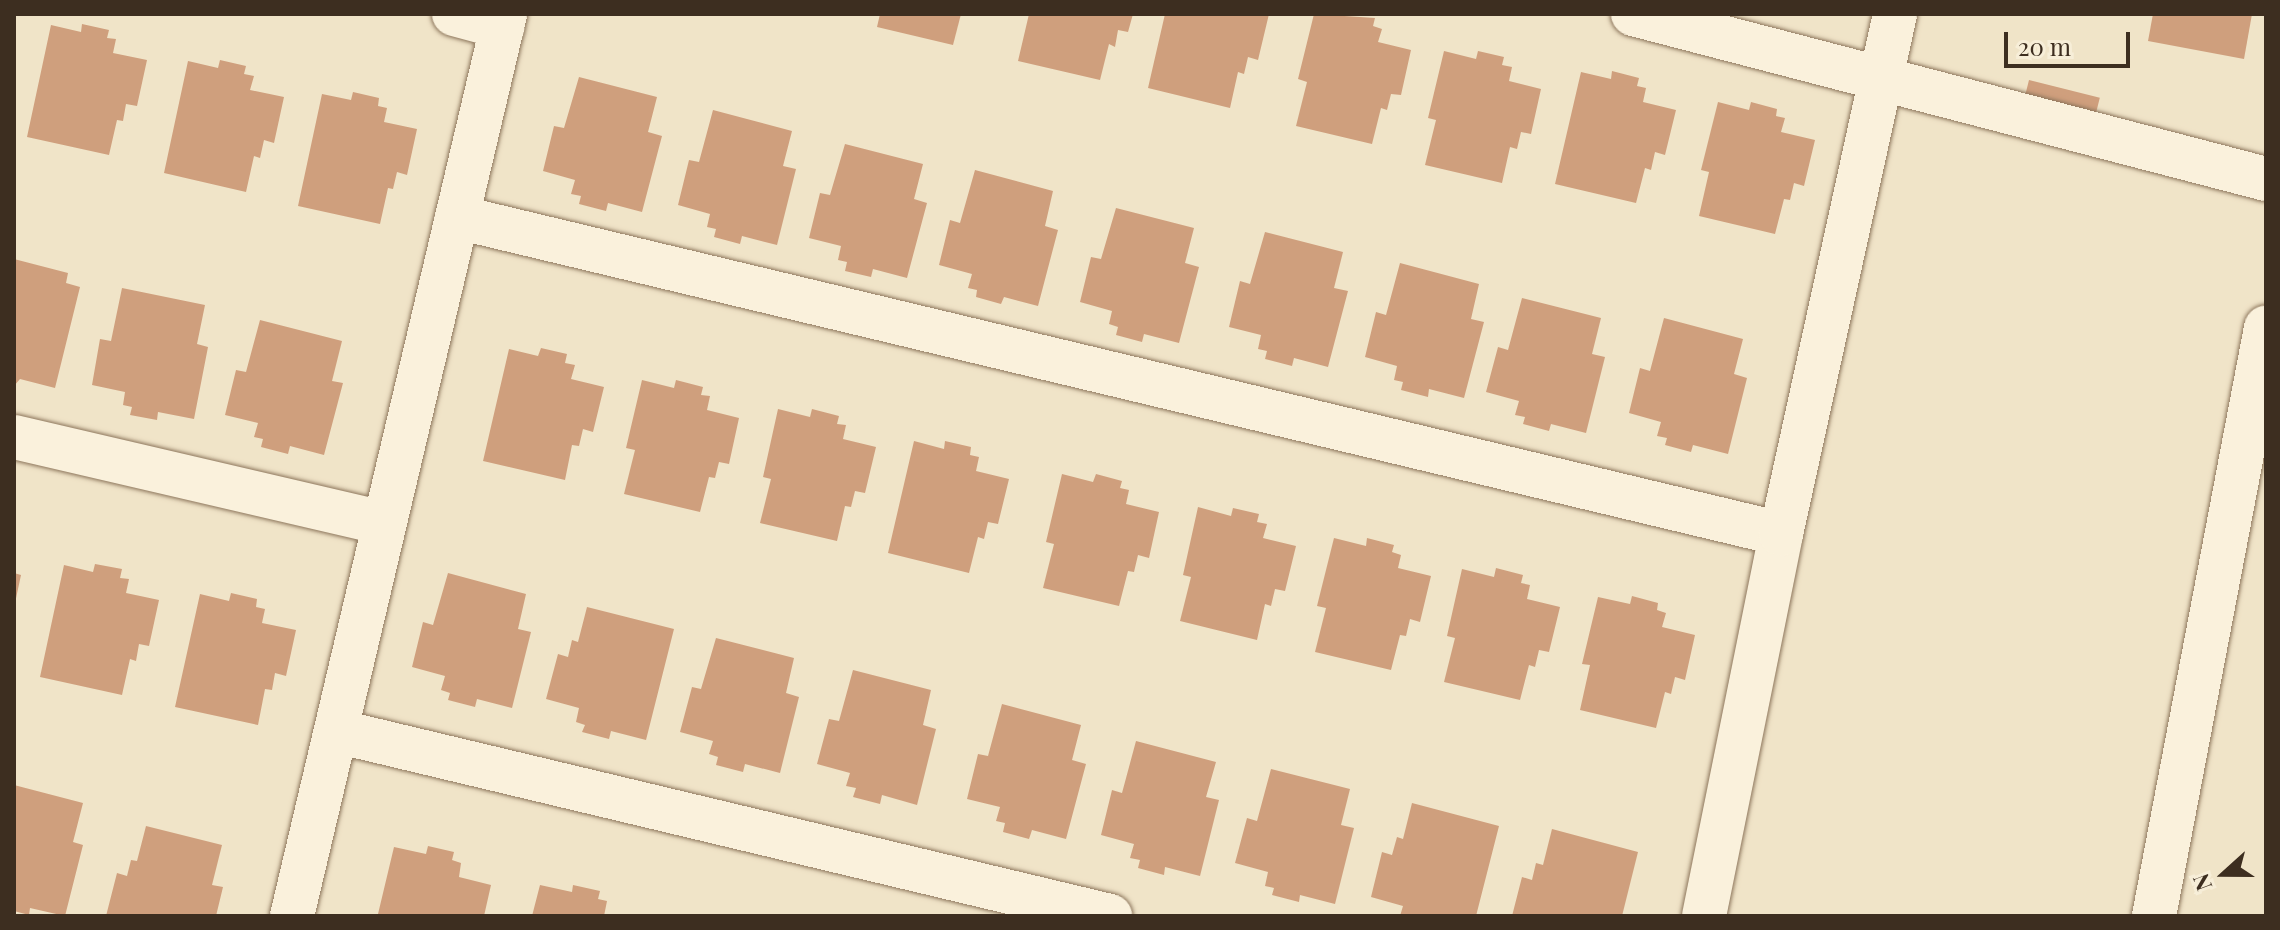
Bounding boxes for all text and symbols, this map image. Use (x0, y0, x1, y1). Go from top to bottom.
scale bar (2008, 16, 2134, 66)
text: 20 m (2018, 30, 2071, 62)
north arrow (2184, 834, 2264, 914)
text: N (2185, 870, 2218, 895)

